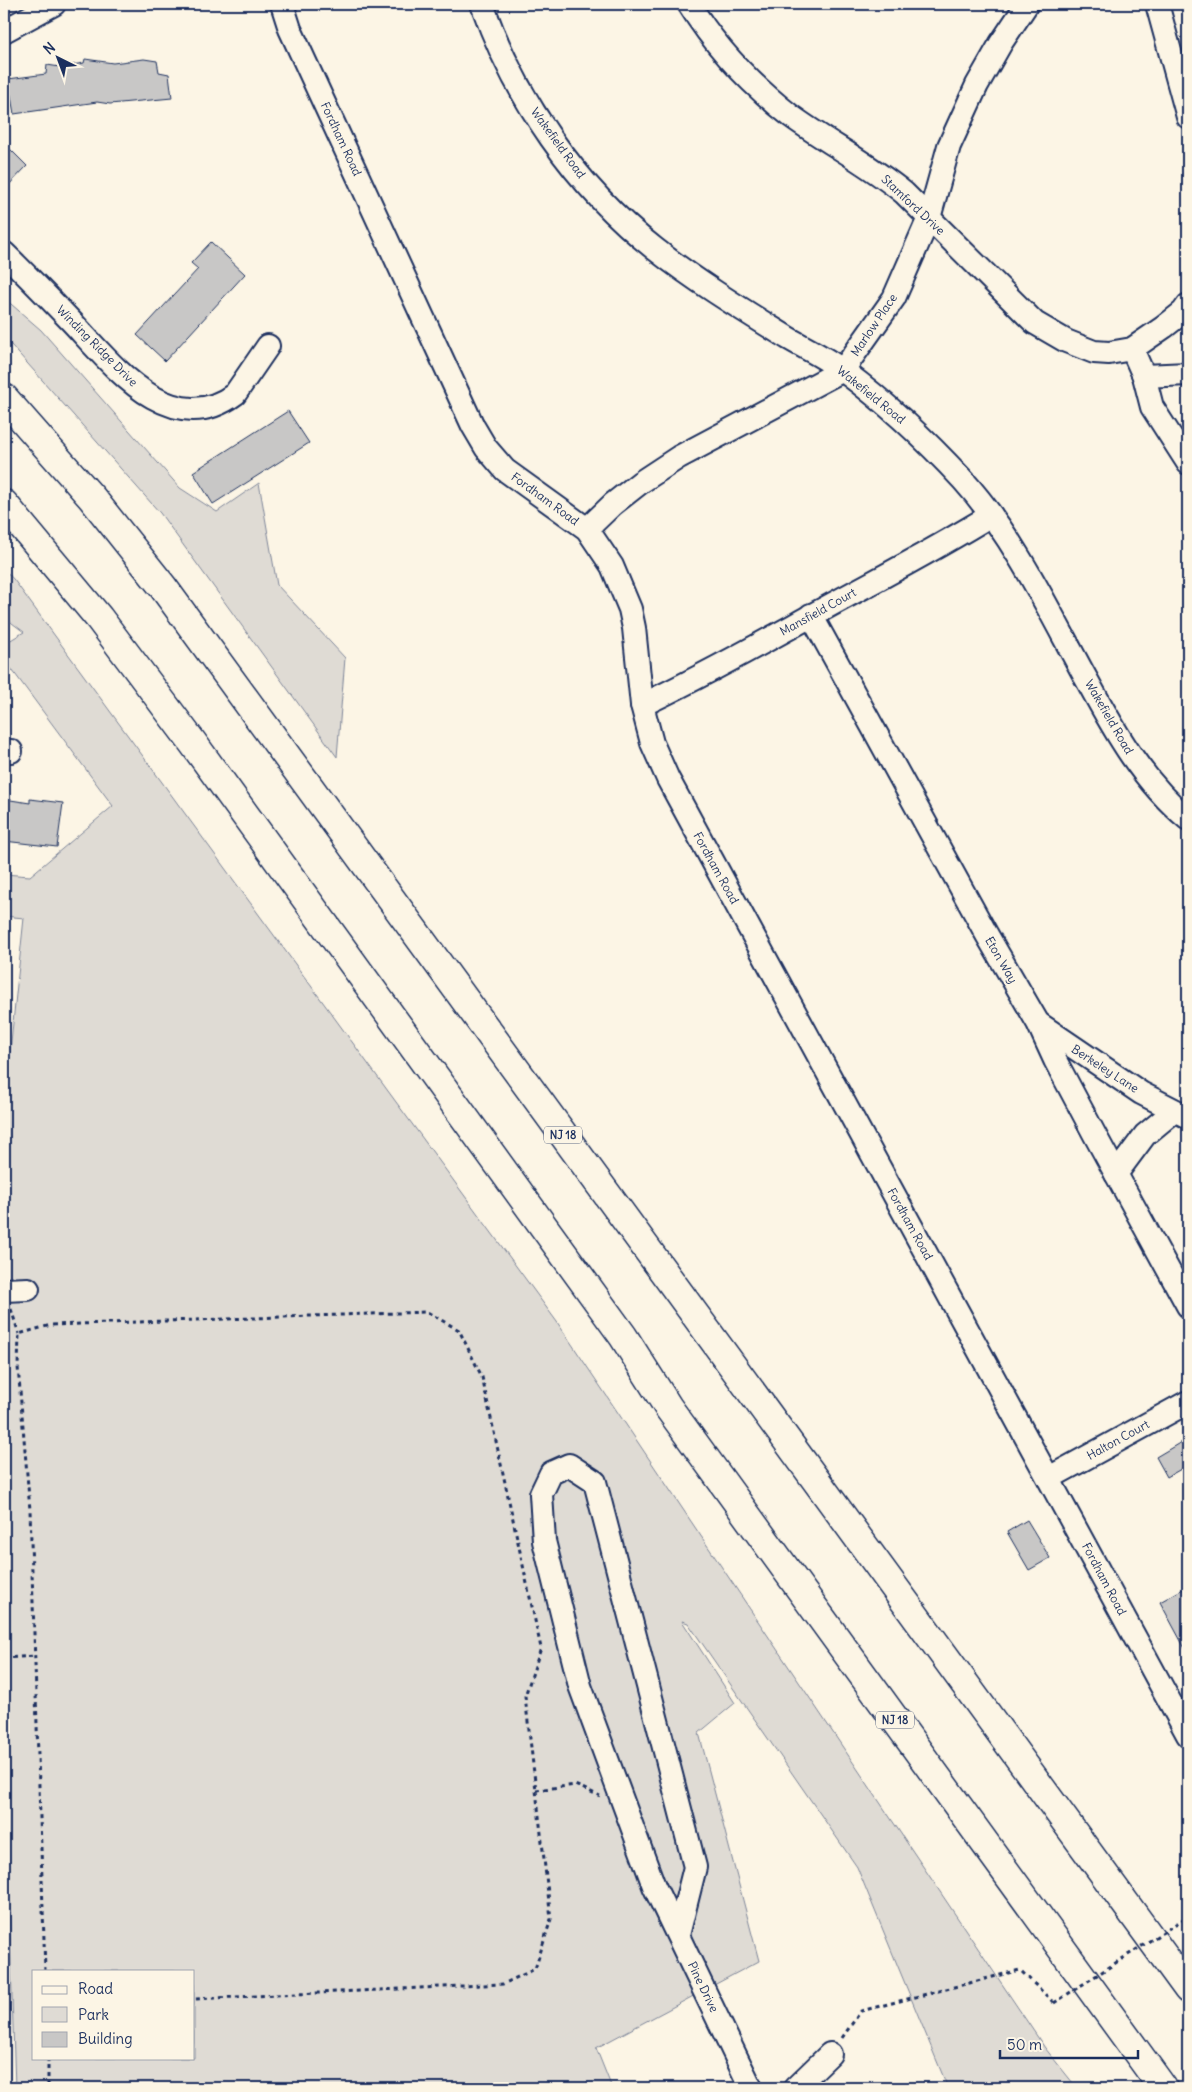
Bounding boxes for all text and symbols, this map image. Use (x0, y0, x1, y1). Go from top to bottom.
north arrow (32, 32, 82, 82)
text: N (40, 38, 59, 58)
street label: Fordham Road (318, 99, 365, 178)
street label: Wakefield Road (528, 104, 589, 181)
street label: Stamford Drive (878, 171, 948, 238)
street label: Marlow Place (847, 291, 900, 359)
street label: Winding Ridge Drive (54, 302, 141, 389)
street label: Wakefield Road (834, 362, 909, 427)
street label: Fordham Road (508, 469, 582, 528)
street label: Mansfield Court (777, 584, 859, 639)
street label: Wakefield Road (1082, 677, 1137, 757)
street label: Fordham Road (690, 829, 742, 906)
street label: Eton Way (982, 934, 1021, 986)
street label: Berkeley Lane (1069, 1041, 1142, 1096)
road number: NJ 18 (544, 1126, 582, 1144)
street label: Fordham Road (884, 1185, 936, 1262)
street label: Halton Court (1084, 1416, 1152, 1463)
street label: Fordham Road (1079, 1540, 1130, 1618)
road number: NJ 18 (876, 1712, 914, 1728)
street label: Pine Drive (685, 1959, 722, 2015)
legend (32, 1970, 195, 2060)
text: Road (78, 1979, 113, 1998)
text: Park (78, 2005, 109, 2024)
scale bar (1000, 2027, 1137, 2059)
text: Building (78, 2029, 133, 2048)
text: 50 m (1007, 2035, 1042, 2054)

